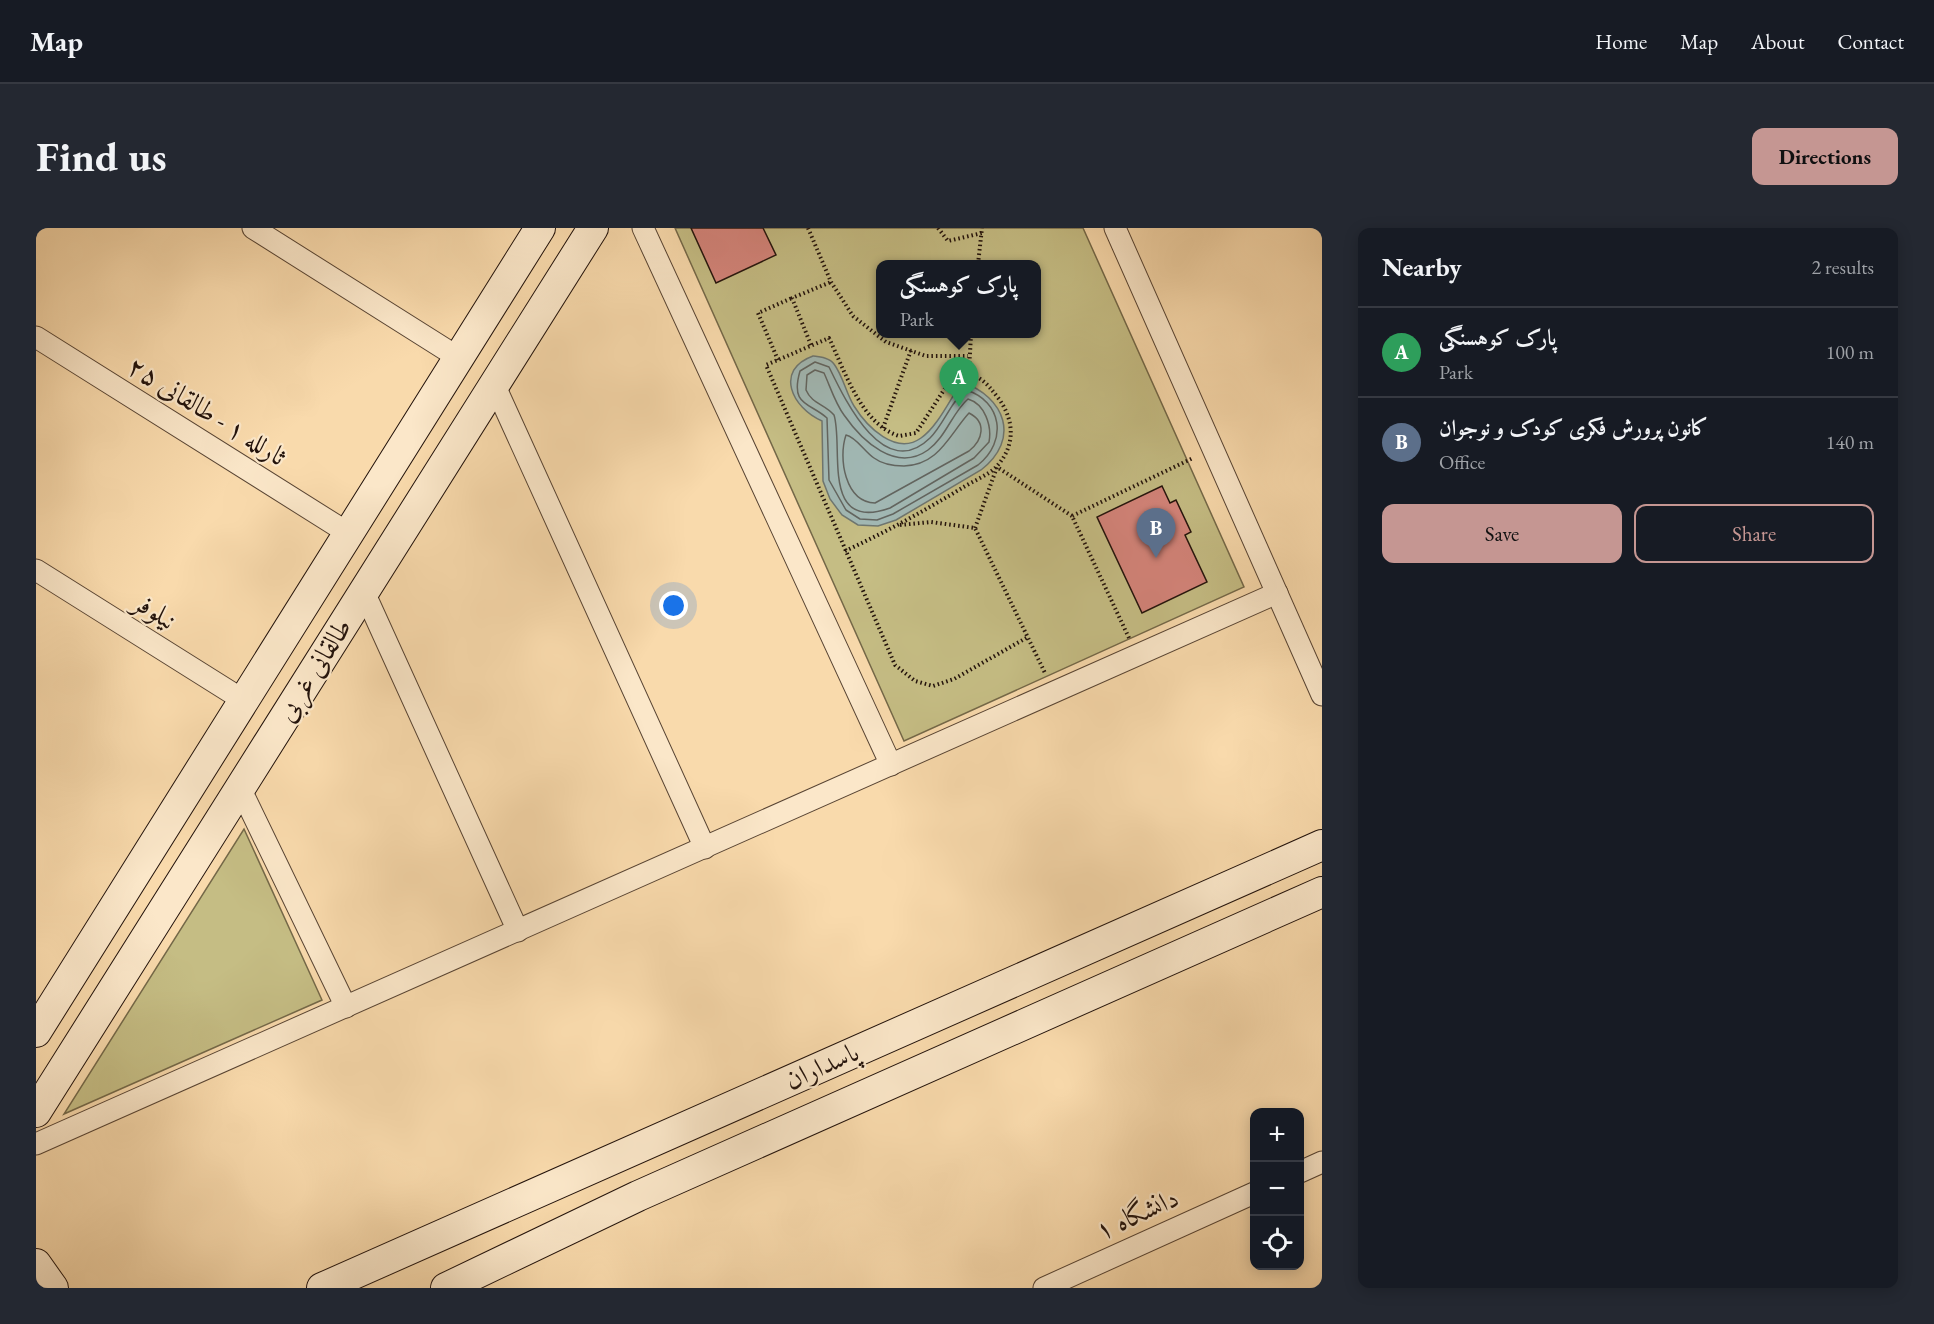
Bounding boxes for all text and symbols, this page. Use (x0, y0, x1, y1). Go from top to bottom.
text: Map (30, 23, 83, 59)
text: Home (1595, 28, 1647, 55)
text: Map (1680, 28, 1718, 55)
text: About (1751, 28, 1804, 55)
text: Contact (1837, 28, 1904, 55)
button: Directions (1752, 128, 1898, 185)
text: Find us (36, 129, 167, 184)
text: Nearby (1382, 250, 1462, 284)
text: 2 results (1811, 254, 1874, 280)
popup (876, 260, 1041, 338)
text: پارک کوهسنگی (900, 270, 1017, 299)
text: Park (900, 306, 934, 332)
text: پارک کوهسنگی (1439, 323, 1556, 352)
text: A (1394, 339, 1409, 365)
text: 100 m (1826, 339, 1874, 365)
street label: ثارلله ۱ - طالقانی ۲۵ (121, 348, 294, 474)
pin: A (940, 358, 978, 407)
text: Park (1439, 359, 1473, 385)
text: کانون پرورش فکری کودک و نوجوان (1439, 413, 1708, 442)
text: B (1395, 429, 1408, 455)
text: 140 m (1826, 429, 1874, 455)
text: Office (1439, 449, 1485, 475)
button: Save (1382, 504, 1622, 563)
button: Share (1634, 504, 1874, 563)
pin: B (1136, 508, 1176, 558)
street label: نیلوفر (125, 582, 183, 637)
your location (659, 591, 688, 620)
street label: طالقانی غربی (268, 611, 361, 729)
street label: پاسداران (779, 1033, 867, 1099)
map controls (1250, 1108, 1304, 1270)
button: + (1250, 1108, 1304, 1162)
button: − (1250, 1162, 1304, 1216)
street label: دانشگاه ۱ (1090, 1180, 1184, 1247)
button: locate (1250, 1216, 1304, 1270)

